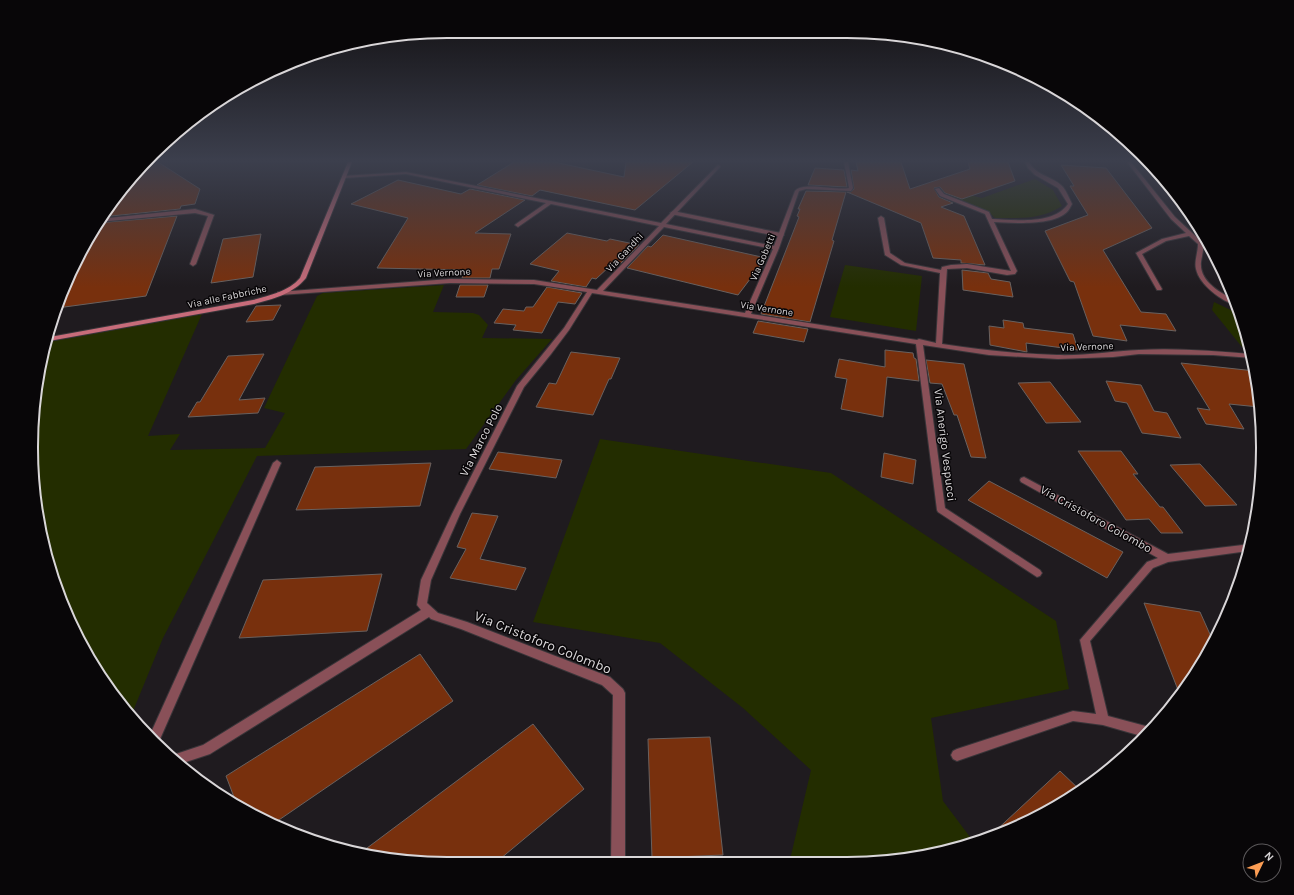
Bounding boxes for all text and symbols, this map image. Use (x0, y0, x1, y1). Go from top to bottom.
street label: Via Gandhi (603, 231, 646, 275)
street label: Via Gobetti (748, 232, 778, 283)
street label: Via Vernone (417, 266, 471, 280)
street label: Via alle Fabbriche (187, 283, 268, 311)
street label: Via Vernone (740, 299, 794, 319)
street label: Via Vernone (1060, 340, 1114, 354)
street label: Via Anerigo Vespucci (931, 388, 959, 502)
street label: Via Marco Polo (457, 401, 505, 479)
street label: Via Cristoforo Colombo (1038, 482, 1154, 556)
street label: Via Cristoforo Colombo (472, 607, 614, 678)
north arrow (1242, 843, 1282, 883)
text: N (1262, 849, 1276, 864)

